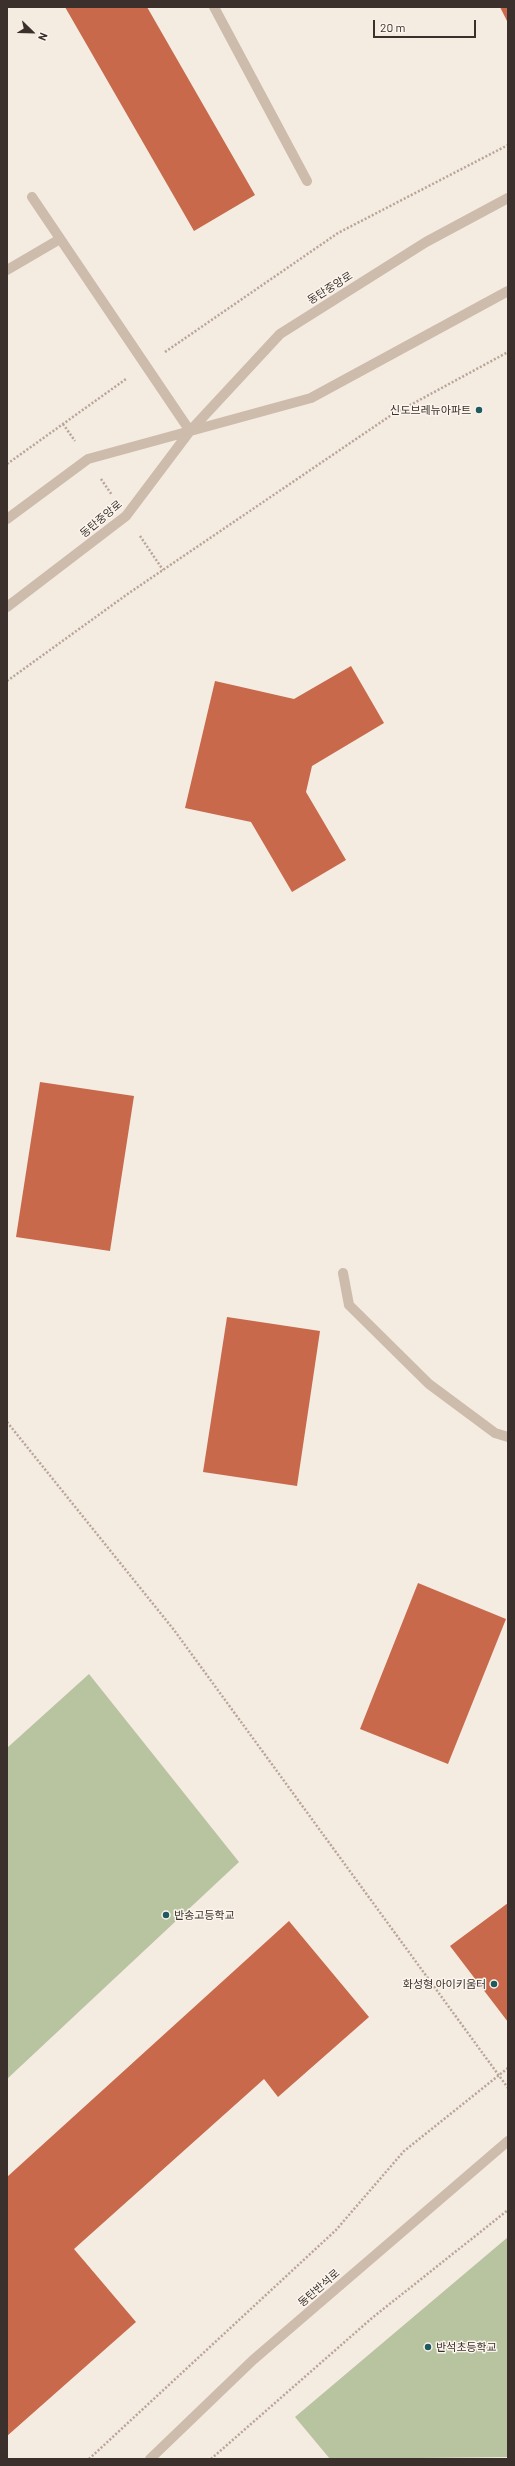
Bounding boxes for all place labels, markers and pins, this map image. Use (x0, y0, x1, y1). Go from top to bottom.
place label: 신도브레뉴아파트 (390, 403, 471, 417)
marker: 신도브레뉴아파트 (474, 405, 484, 415)
place label: 반송고등학교 (174, 1908, 235, 1922)
marker: 반송고등학교 (161, 1910, 171, 1920)
place label: 화성형 아이키움터 (403, 1977, 486, 1991)
marker: 화성형 아이키움터 (489, 1979, 499, 1989)
place label: 반석초등학교 (436, 2340, 497, 2354)
marker: 반석초등학교 (423, 2342, 433, 2352)

